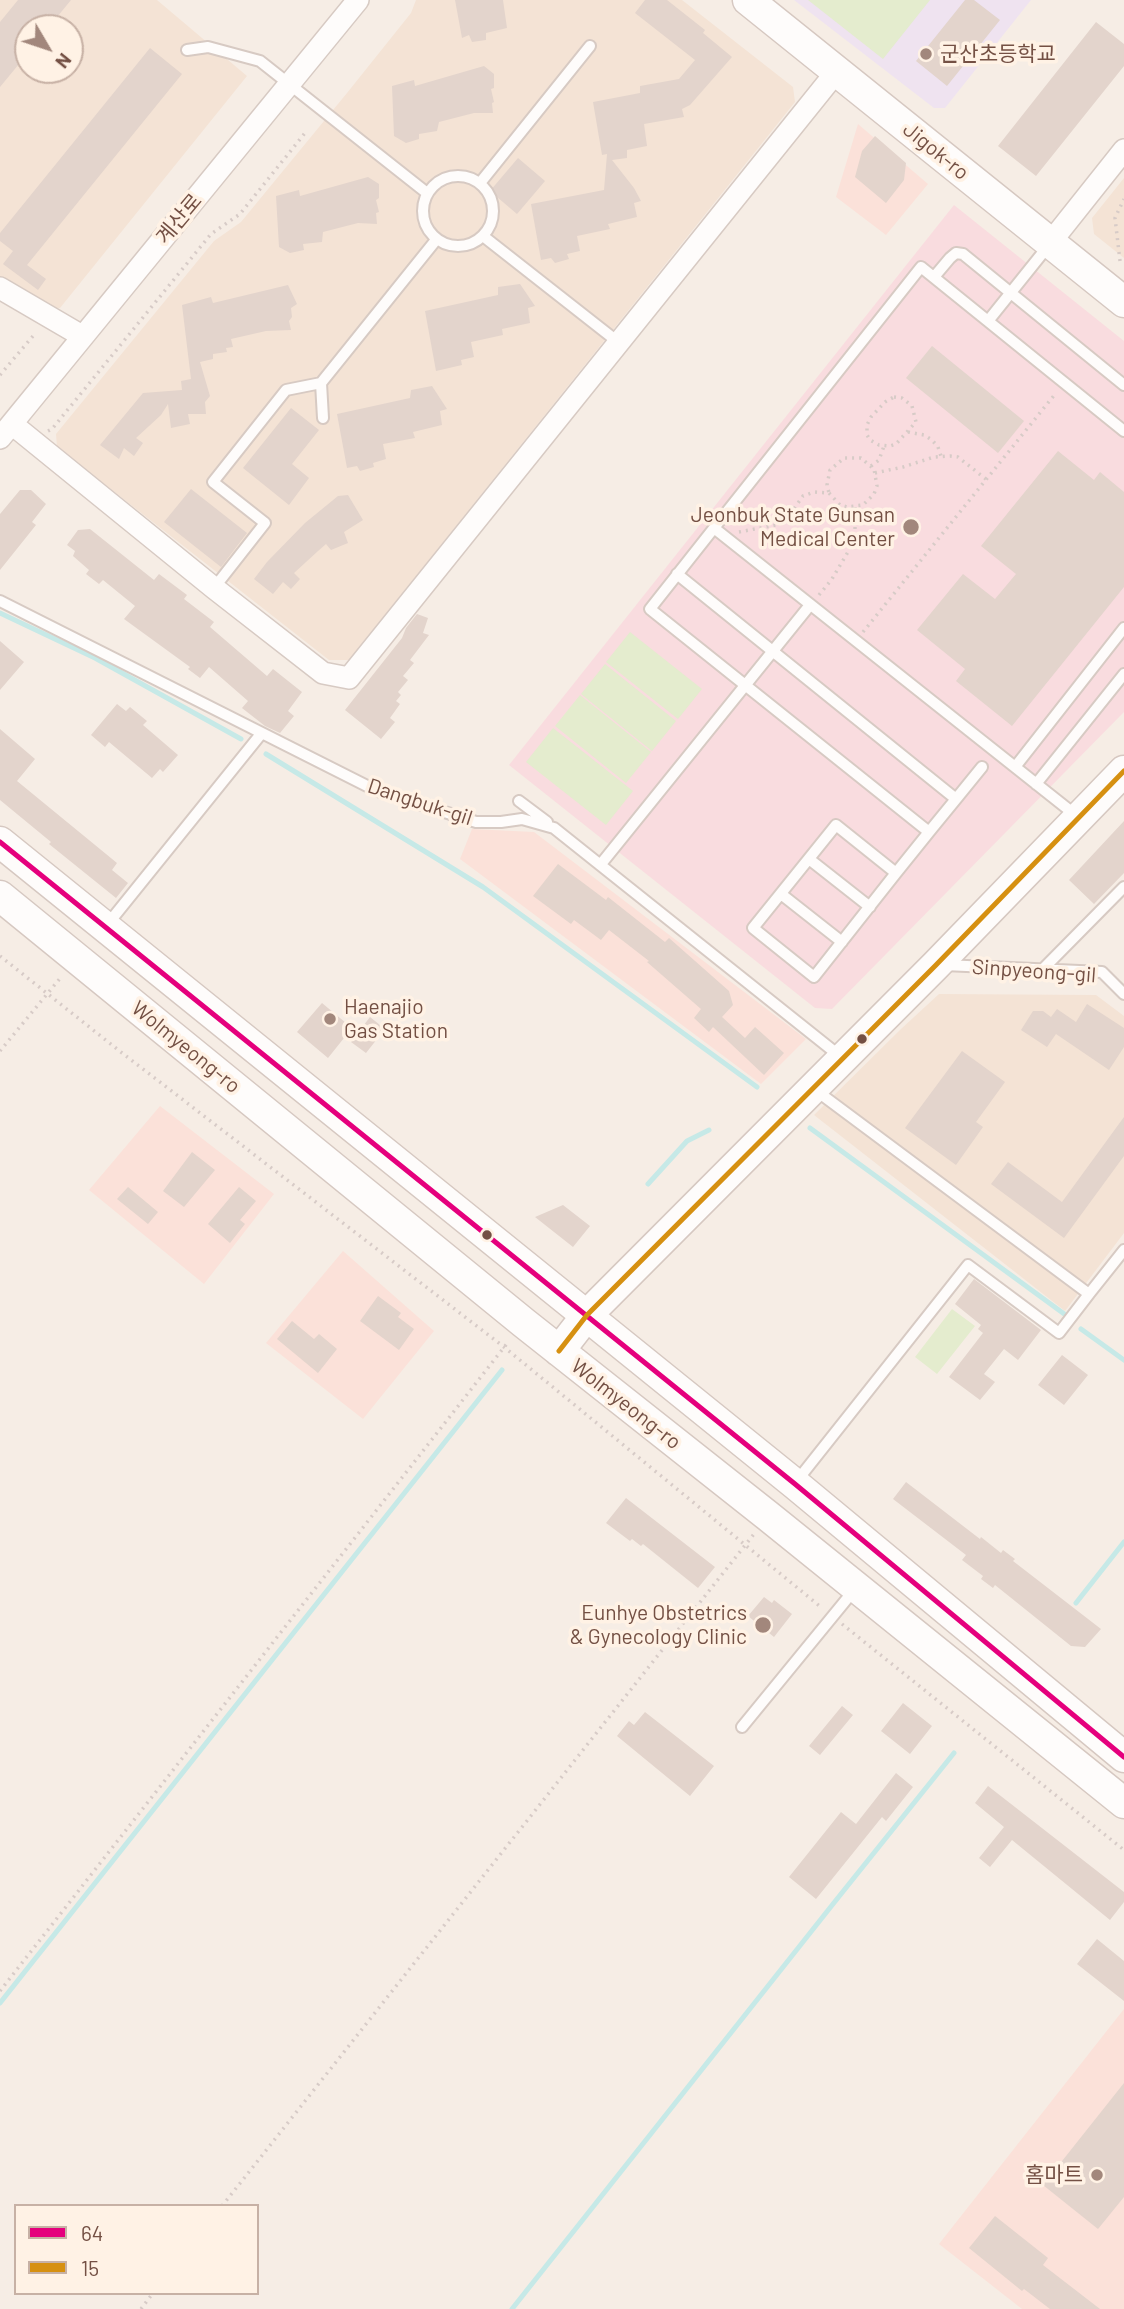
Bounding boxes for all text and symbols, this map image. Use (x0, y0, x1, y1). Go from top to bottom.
north arrow (14, 14, 84, 84)
place label: 군산초등학교 (940, 41, 1056, 67)
marker: 군산초등학교 (918, 46, 934, 62)
text: N (51, 49, 77, 73)
street label: Jigok-ro (898, 117, 974, 185)
street label: 계산로 (151, 189, 207, 249)
place label: Jeonbuk State Gunsan Medical Center (691, 502, 895, 552)
marker: Jeonbuk State Gunsan Medical Center (901, 517, 921, 537)
street label: Dangbuk-gil (364, 773, 476, 831)
street label: Sinpyeong-gil (971, 954, 1097, 988)
place label: Haenajio Gas Station (344, 994, 448, 1044)
street label: Wolmyeong-ro (127, 995, 245, 1099)
marker: Haenajio Gas Station (322, 1011, 338, 1027)
unlabelled marker (855, 1032, 869, 1046)
unlabelled marker (480, 1228, 494, 1242)
street label: Wolmyeong-ro (566, 1353, 686, 1455)
place label: Eunhye Obstetrics & Gynecology Clinic (570, 1600, 747, 1650)
marker: Eunhye Obstetrics & Gynecology Clinic (753, 1615, 773, 1635)
place label: 홈마트 (1025, 2162, 1083, 2188)
marker: 홈마트 (1089, 2167, 1105, 2183)
legend (14, 2204, 259, 2295)
text: 64 (81, 2220, 103, 2245)
text: 15 (81, 2255, 99, 2280)

